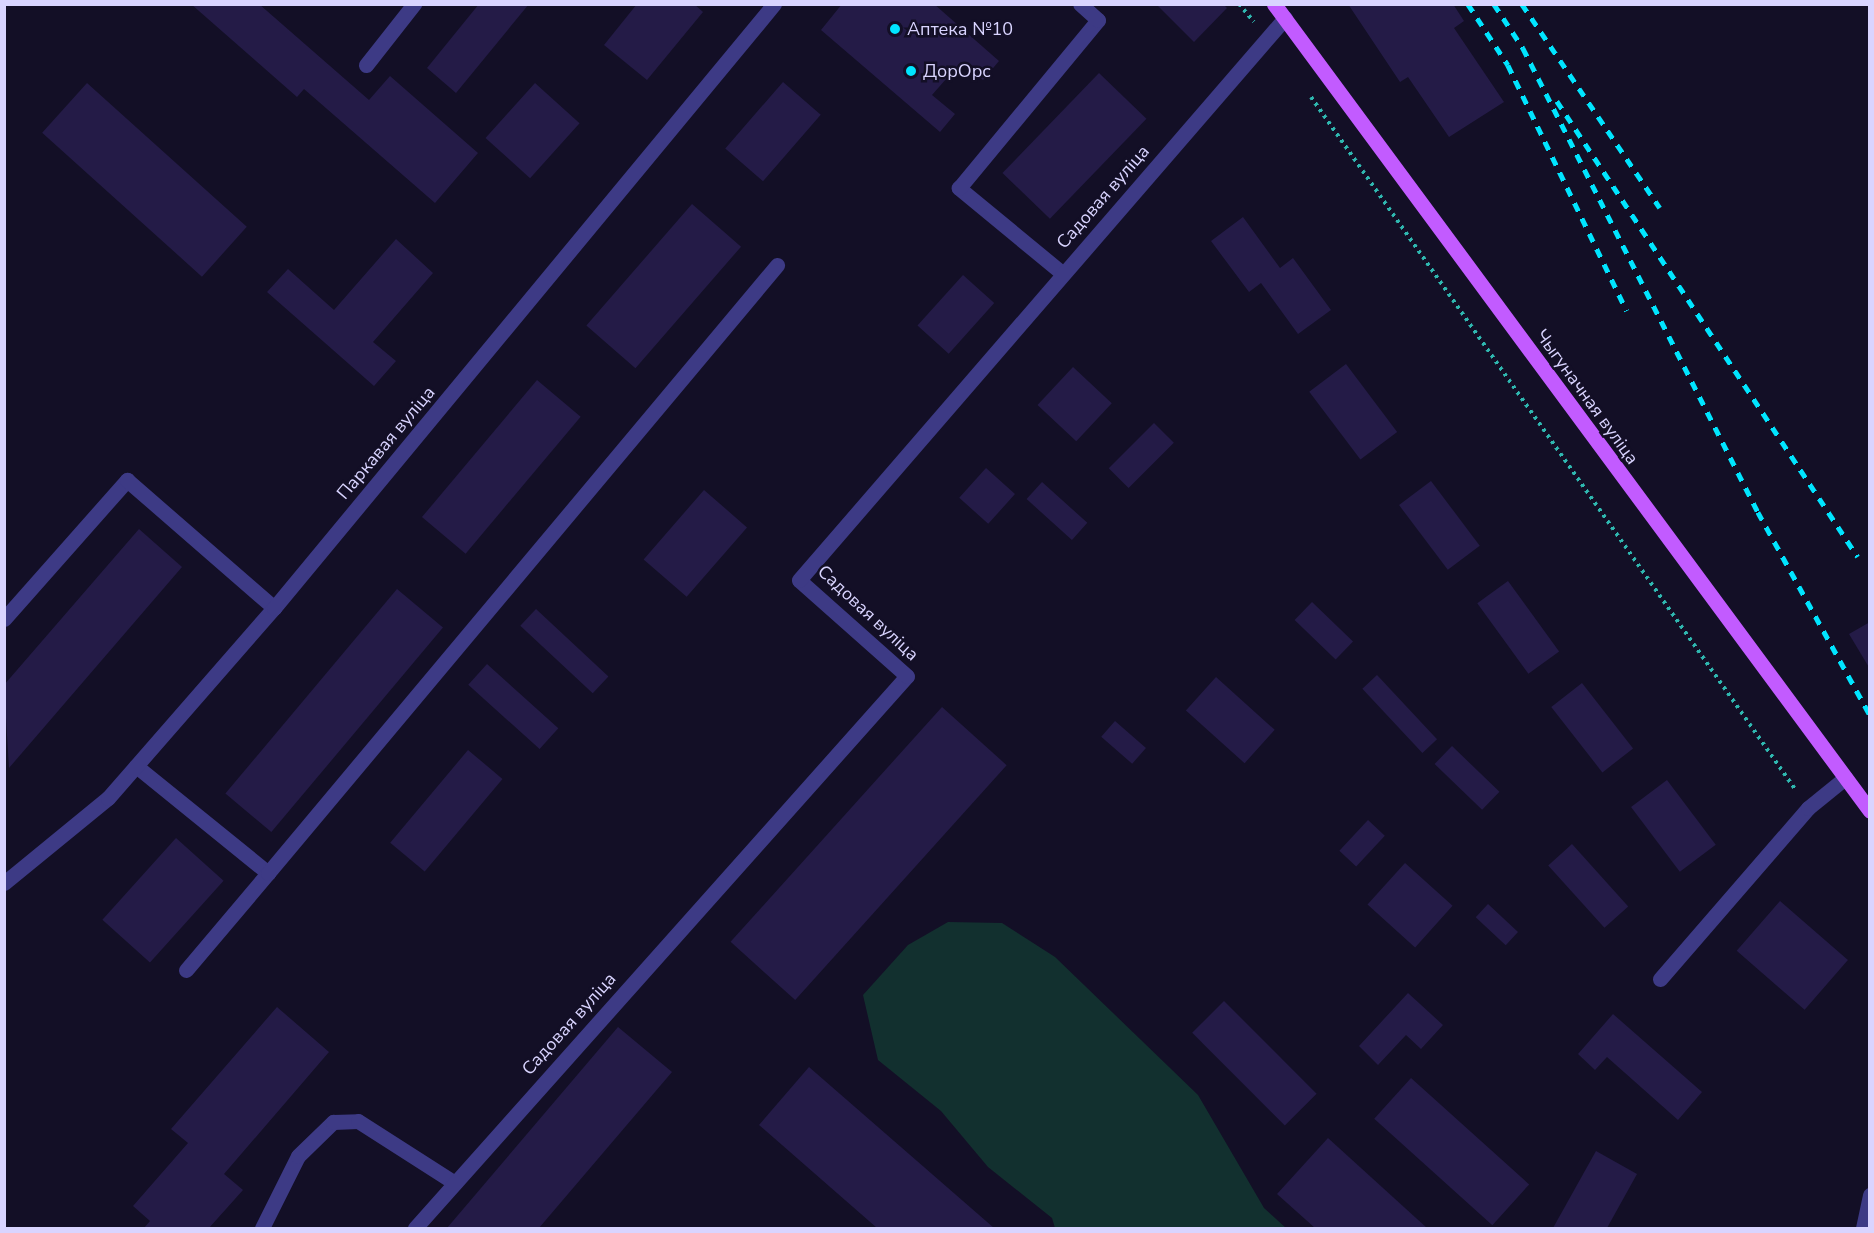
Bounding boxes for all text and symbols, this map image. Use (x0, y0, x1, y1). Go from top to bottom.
place label: Аптека №10 (907, 18, 1013, 40)
marker: Аптека №10 (888, 22, 902, 36)
place label: ДорОрс (923, 60, 991, 82)
marker: ДорОрс (904, 64, 918, 78)
street label: Садовая вуліца (1052, 141, 1154, 253)
street label: Чыгуначная вуліца (1531, 325, 1643, 469)
street label: Паркавая вуліца (332, 382, 440, 504)
street label: Садовая вуліца (813, 561, 923, 665)
street label: Садовая вуліца (517, 968, 621, 1080)

